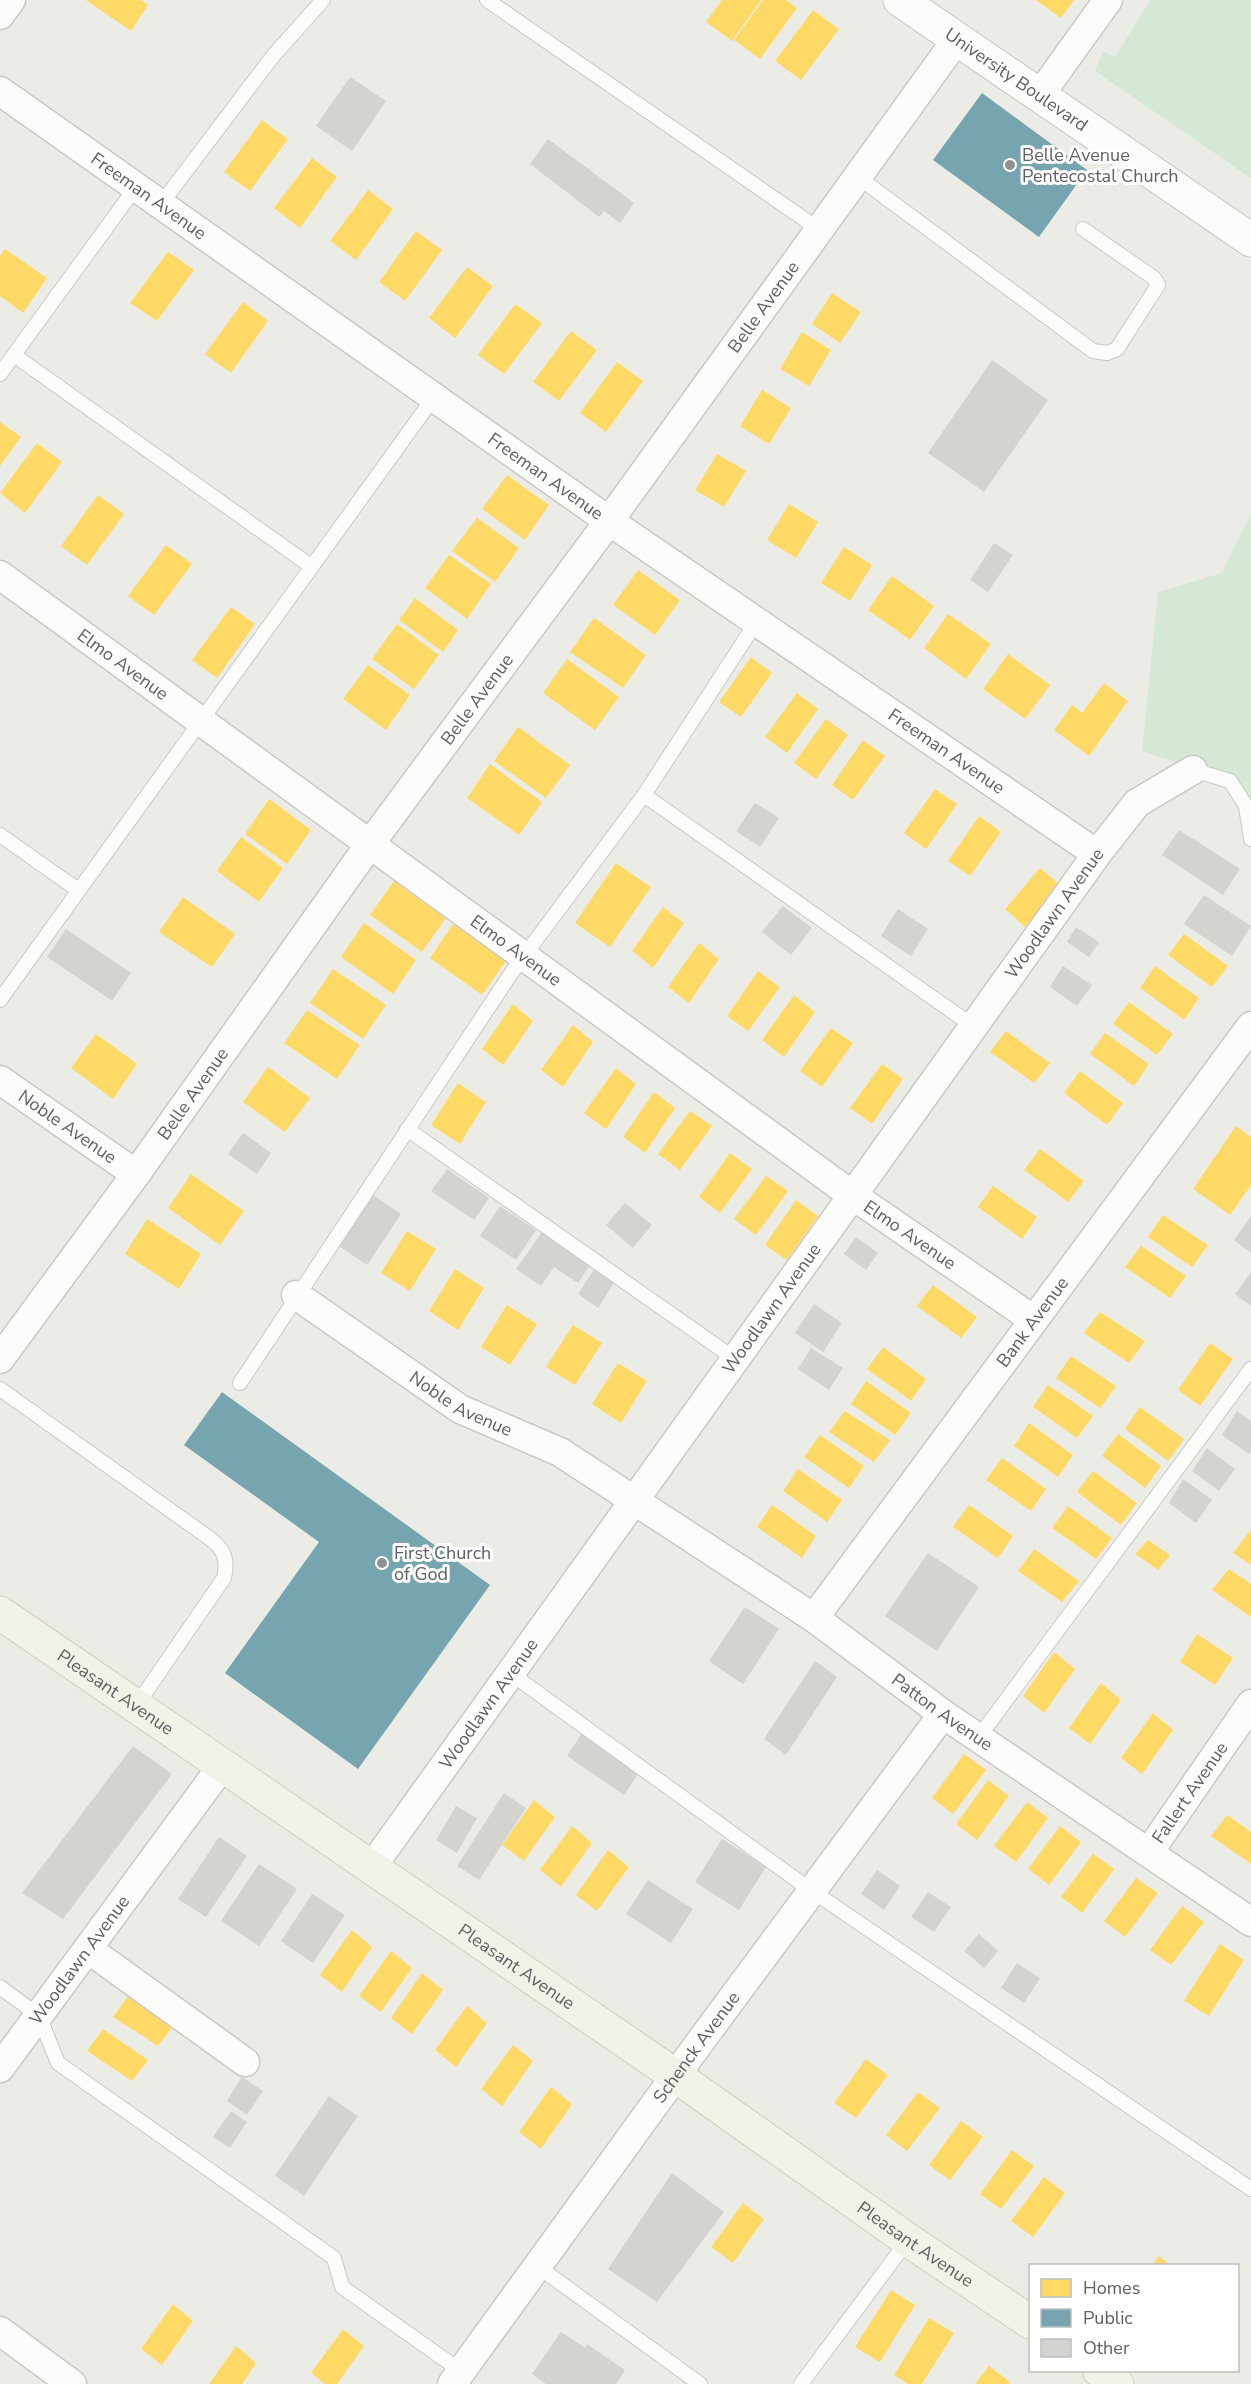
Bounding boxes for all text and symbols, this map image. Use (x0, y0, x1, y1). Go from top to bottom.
street label: University Boulevard (940, 22, 1093, 137)
place label: Belle Avenue Pentecostal Church (1022, 143, 1178, 188)
street label: Freeman Avenue (86, 147, 211, 245)
marker: Belle Avenue Pentecostal Church (1003, 158, 1017, 172)
street label: Belle Avenue (722, 256, 805, 358)
street label: Freeman Avenue (483, 427, 608, 525)
street label: Elmo Avenue (73, 623, 173, 706)
street label: Belle Avenue (435, 649, 519, 750)
street label: Freeman Avenue (883, 703, 1009, 800)
street label: Woodlawn Avenue (999, 843, 1109, 984)
street label: Elmo Avenue (465, 909, 566, 992)
street label: Belle Avenue (152, 1043, 234, 1145)
street label: Noble Avenue (13, 1084, 121, 1169)
street label: Elmo Avenue (859, 1195, 961, 1275)
street label: Woodlawn Avenue (717, 1238, 827, 1379)
street label: Bank Avenue (991, 1272, 1074, 1372)
street label: Noble Avenue (405, 1365, 516, 1442)
place label: First Church of God (394, 1541, 491, 1586)
marker: First Church of God (375, 1556, 389, 1570)
street label: Woodlawn Avenue (434, 1634, 544, 1774)
street label: Pleasant Avenue (52, 1644, 179, 1741)
street label: Patton Avenue (887, 1668, 998, 1756)
street label: Fallert Avenue (1146, 1737, 1233, 1848)
street label: Woodlawn Avenue (24, 1890, 135, 2030)
street label: Pleasant Avenue (453, 1918, 580, 2015)
street label: Schenck Avenue (647, 1987, 745, 2108)
street label: Pleasant Avenue (852, 2196, 978, 2293)
legend (1029, 2264, 1239, 2372)
text: Homes (1083, 2276, 1140, 2300)
text: Public (1083, 2306, 1133, 2330)
text: Other (1083, 2336, 1130, 2360)

